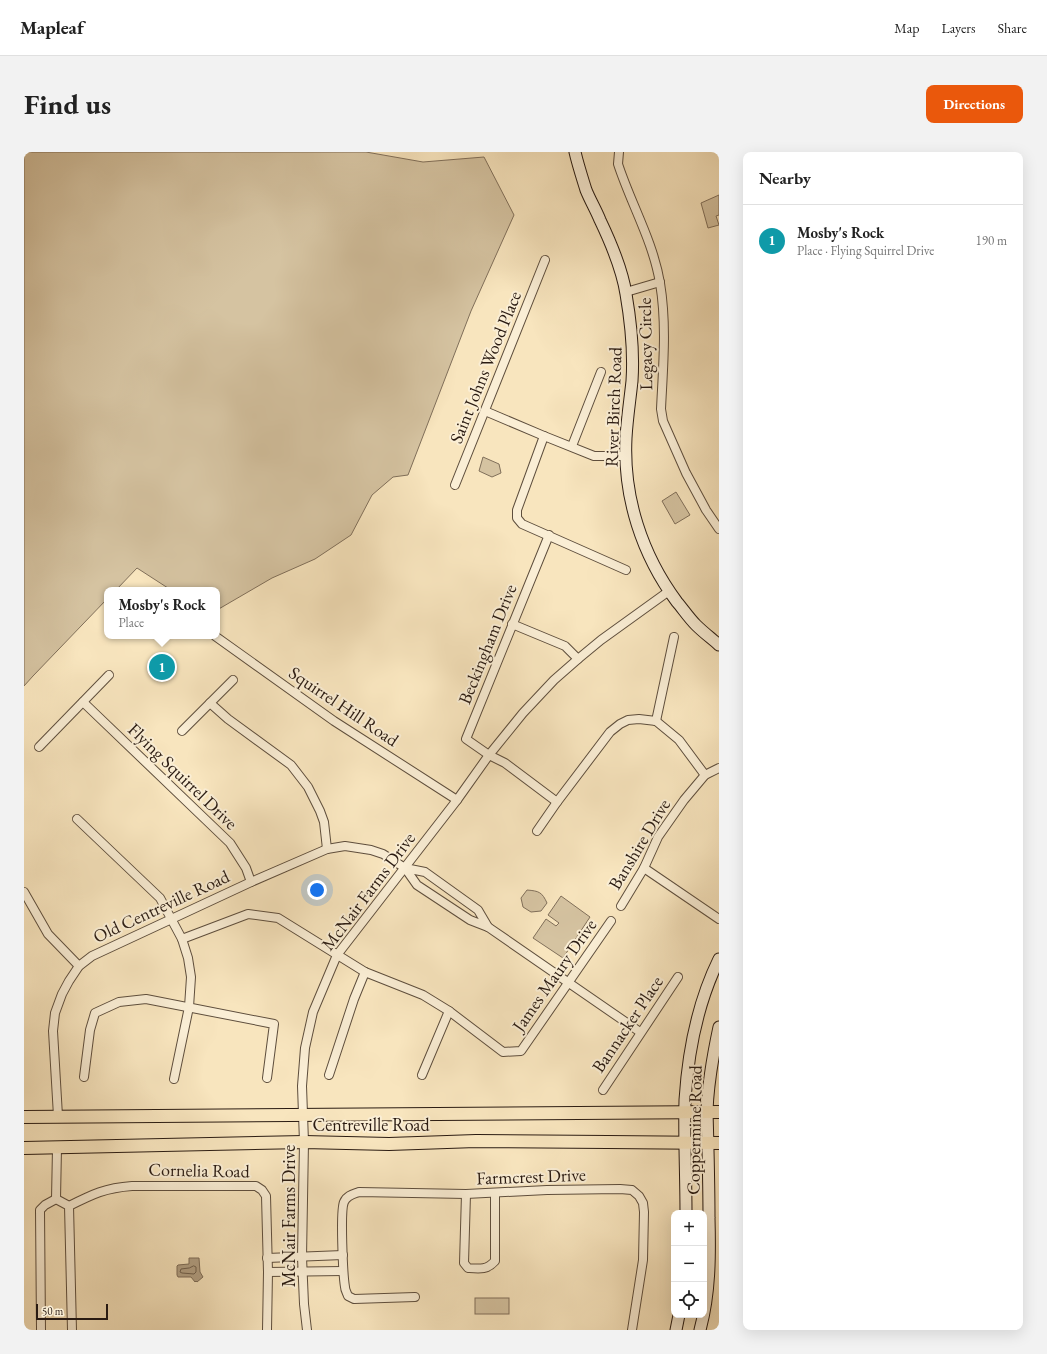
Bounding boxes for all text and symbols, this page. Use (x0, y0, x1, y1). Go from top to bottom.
text: Mapleaf (20, 15, 84, 40)
text: Map (894, 19, 919, 37)
text: Layers (941, 19, 976, 37)
text: Share (998, 19, 1027, 37)
button: Directions (926, 85, 1023, 123)
text: Find us (24, 86, 111, 122)
text: Nearby (759, 167, 811, 189)
text: Mosby's Rock (797, 223, 884, 242)
text: 1 (769, 232, 775, 249)
text: 190 m (976, 232, 1007, 249)
text: Place · Flying Squirrel Drive (797, 242, 934, 259)
street label: Saint Johns Wood Place (444, 287, 526, 447)
street label: Legacy Circle (633, 297, 657, 391)
street label: River Birch Road (599, 346, 627, 467)
street label: Beckingham Drive (452, 581, 522, 707)
popup (104, 587, 220, 639)
text: Mosby's Rock (118, 595, 206, 614)
text: Place (118, 614, 144, 631)
pin: 1 (149, 652, 175, 682)
street label: Squirrel Hill Road (285, 661, 404, 752)
street label: Flying Squirrel Drive (123, 718, 243, 834)
street label: Banshire Drive (603, 794, 675, 894)
street label: McNair Farms Drive (316, 827, 420, 955)
street label: Old Centreville Road (89, 864, 234, 948)
your location (307, 880, 327, 900)
street label: James Maury Drive (506, 914, 601, 1037)
street label: Bannacker Place (586, 971, 668, 1077)
street label: Coppermine Road (681, 1064, 707, 1195)
street label: Centreville Road (312, 1113, 430, 1136)
street label: McNair Farms Drive (277, 1145, 300, 1287)
street label: Cornelia Road (148, 1158, 251, 1182)
street label: Farmcrest Drive (476, 1163, 586, 1189)
map controls (671, 1210, 707, 1318)
button: + (671, 1210, 707, 1246)
button: − (671, 1246, 707, 1282)
button: locate (671, 1282, 707, 1318)
scale bar (36, 1302, 108, 1321)
text: 50 m (42, 1304, 63, 1318)

